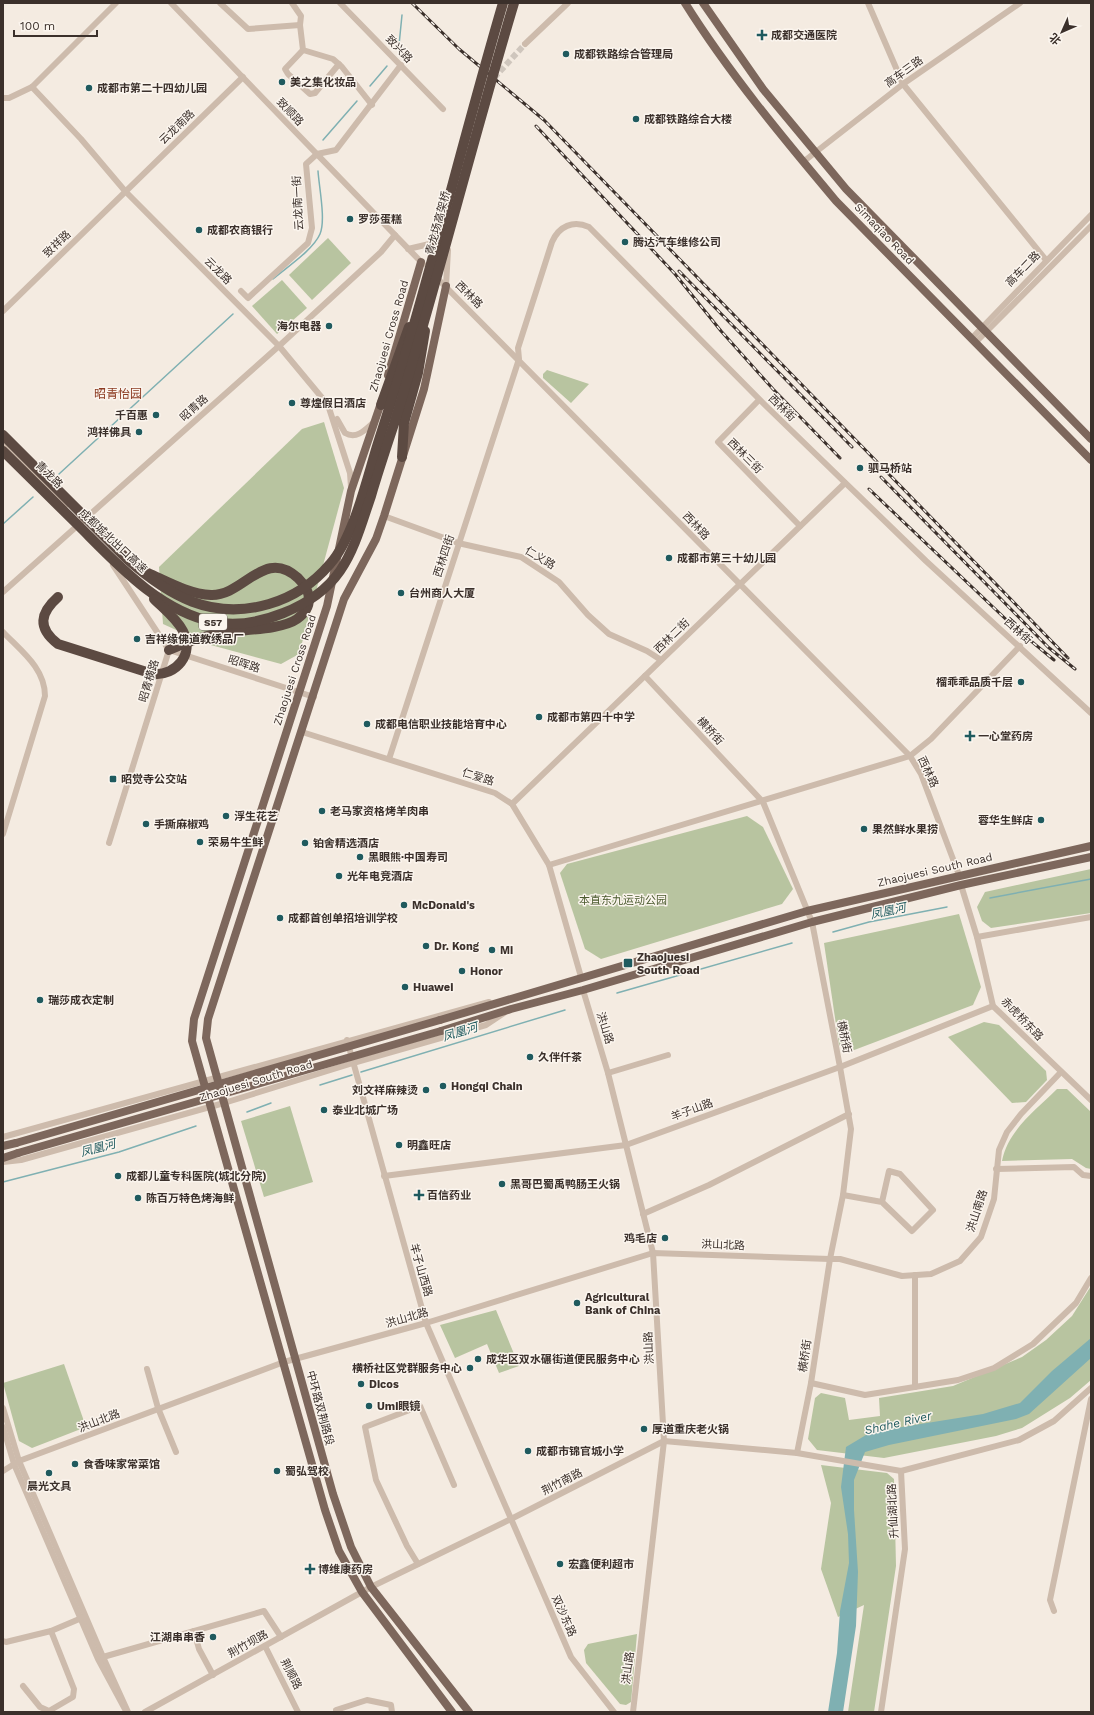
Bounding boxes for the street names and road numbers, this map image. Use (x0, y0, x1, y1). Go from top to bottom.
street label: 致兴路 (383, 33, 415, 65)
street label: 高车三路 (882, 54, 926, 90)
street label: 致顺路 (274, 96, 306, 128)
street label: 云龙南路 (157, 107, 197, 147)
street label: 云龙南一街 (290, 175, 306, 231)
street label: 青龙场高架桥 (423, 189, 453, 257)
street label: Simaqiao Road (852, 201, 916, 267)
street label: 致祥路 (41, 228, 73, 260)
street label: 高车二路 (1003, 249, 1043, 289)
street label: 云龙路 (202, 255, 234, 287)
street label: Zhaojuesi Cross Road (367, 279, 411, 393)
street label: 西林路 (453, 279, 485, 311)
street label: 昭青路 (177, 392, 211, 424)
street label: 西林街 (766, 392, 798, 424)
street label: 西林三街 (725, 436, 765, 476)
street label: 青龙路 (33, 459, 65, 491)
street label: 成都城北出口高速 (76, 506, 150, 576)
street label: 西林路 (680, 510, 712, 542)
street label: 西林四街 (431, 533, 457, 579)
street label: 仁义路 (523, 544, 557, 572)
street label: Zhaojuesi Cross Road (271, 613, 319, 727)
road number: S57 (199, 614, 227, 630)
street label: 西林街 (1001, 615, 1035, 647)
street label: 西林二街 (652, 616, 692, 656)
street label: 昭晖路 (226, 653, 262, 675)
street label: 昭青横路 (136, 658, 162, 704)
street label: 横桥街 (694, 714, 726, 748)
street label: 西林路 (915, 754, 941, 790)
street label: 仁爱路 (460, 766, 496, 788)
street label: Zhaojuesi South Road (876, 850, 994, 890)
street label: 赤虎桥东路 (998, 995, 1046, 1043)
street label: 洪山路 (594, 1010, 616, 1046)
street label: 横桥街 (834, 1020, 854, 1054)
street label: Zhaojuesi South Road (198, 1058, 314, 1104)
street label: 羊子山路 (669, 1096, 715, 1124)
street label: 洪山南路 (964, 1188, 990, 1234)
street label: 洪山北路 (701, 1238, 745, 1252)
street label: 羊子山西路 (407, 1242, 435, 1298)
street label: 洪山北路 (384, 1306, 430, 1330)
street label: 洪山路 (642, 1331, 656, 1365)
street label: 横桥街 (796, 1339, 814, 1373)
street label: 中环路双荆路段 (304, 1369, 336, 1447)
street label: 洪山北路 (76, 1407, 122, 1435)
street label: 荆竹南路 (539, 1466, 585, 1498)
street label: 升仙湖北路 (885, 1483, 901, 1539)
street label: 双沙东路 (549, 1593, 579, 1639)
street label: 荆竹坝路 (226, 1628, 270, 1660)
street label: 洪山路 (620, 1651, 636, 1685)
street label: 荆顺路 (278, 1656, 304, 1692)

